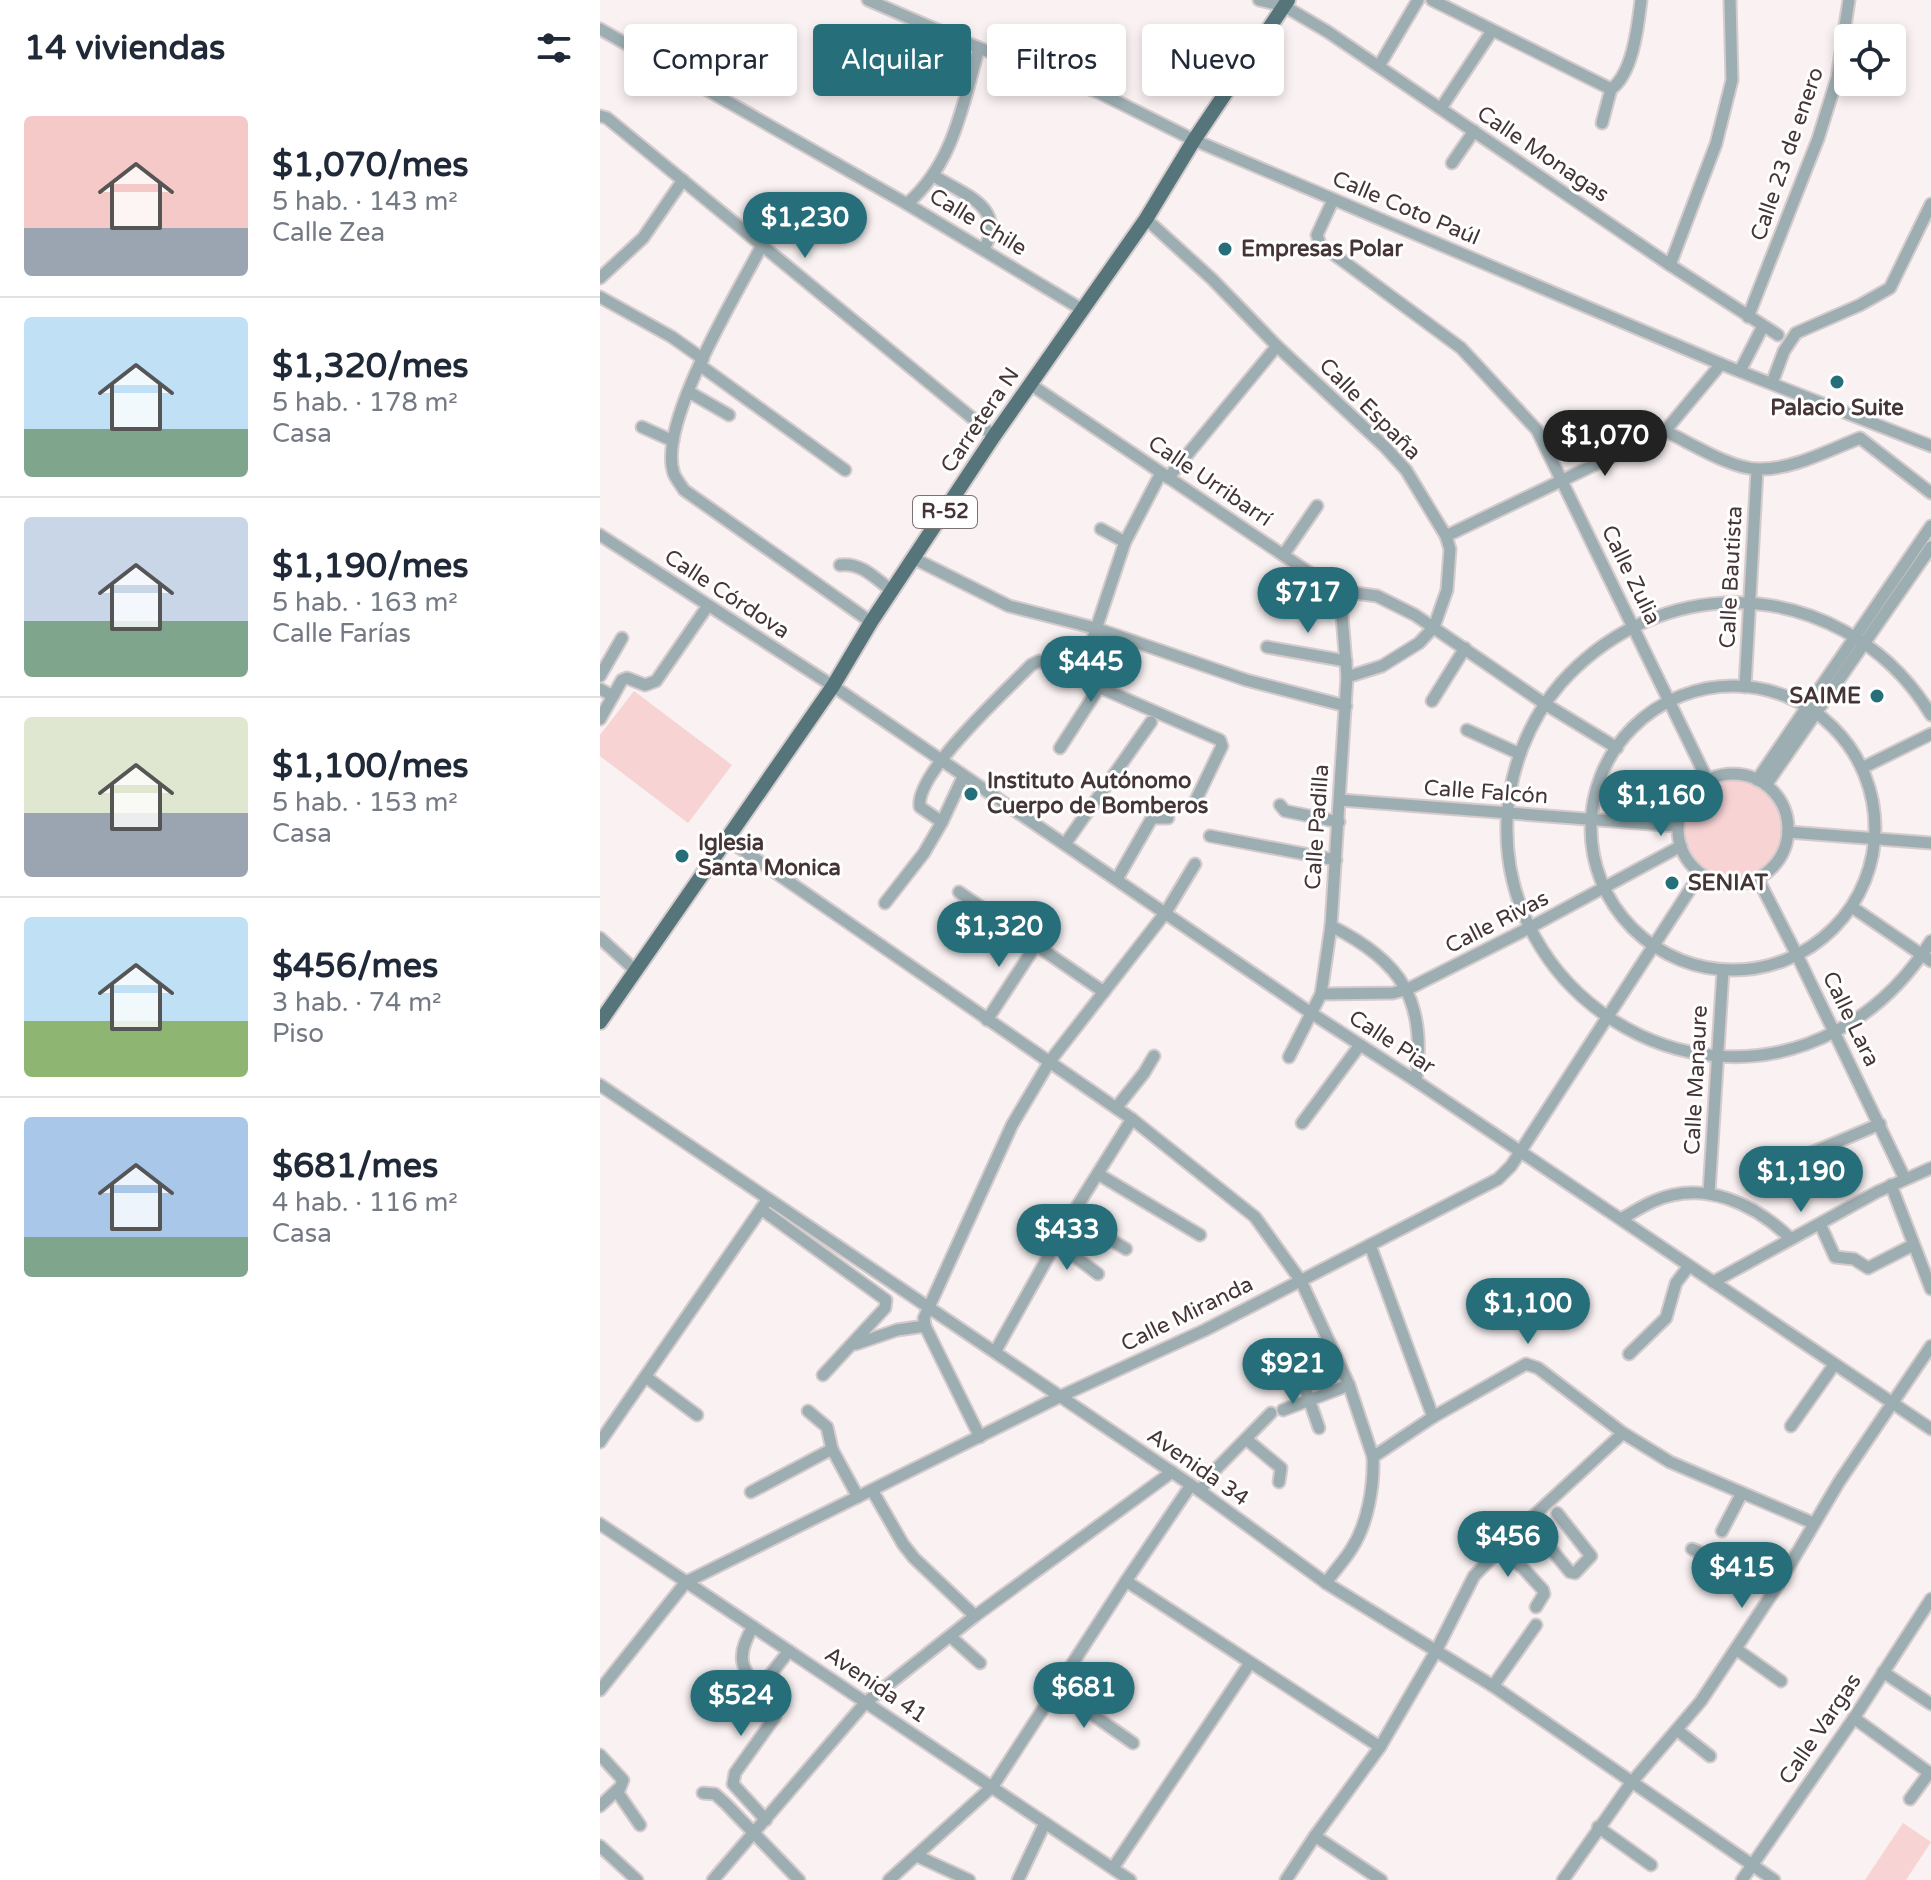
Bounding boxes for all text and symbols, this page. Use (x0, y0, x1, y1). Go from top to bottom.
chip: Comprar (624, 24, 797, 96)
chip: Alquilar (813, 24, 971, 96)
chip: Filtros (987, 24, 1126, 96)
chip: Nuevo (1142, 24, 1284, 96)
map controls (1834, 24, 1906, 96)
button: locate (1834, 24, 1906, 96)
icon: filters (532, 26, 576, 70)
text: 14 viviendas (24, 28, 225, 69)
street label: Calle 23 de enero (1745, 64, 1829, 244)
street label: Calle Monagas (1472, 100, 1614, 208)
text: $1,070/mes (272, 145, 469, 186)
icon: home (88, 148, 184, 244)
street label: Calle Coto Paúl (1328, 165, 1484, 251)
street label: Calle Chile (925, 183, 1031, 261)
text: 5 hab. · 143 m² (272, 186, 458, 217)
pin: $1,230 (740, 192, 870, 260)
text: $1,230 (761, 202, 849, 233)
text: Calle Zea (272, 217, 385, 248)
place label: Empresas Polar (1241, 236, 1403, 262)
marker: Empresas Polar (1216, 240, 1234, 258)
text: $1,320/mes (272, 346, 469, 387)
icon: home (88, 349, 184, 445)
street label: Calle España (1314, 353, 1426, 465)
street label: Carretera N (935, 362, 1025, 478)
marker: Palacio Suite (1828, 373, 1846, 391)
text: 5 hab. · 178 m² (272, 387, 458, 418)
place label: Palacio Suite (1770, 395, 1904, 421)
pin: $1,070 (1540, 410, 1670, 478)
text: Casa (272, 418, 332, 449)
text: $1,070 (1561, 420, 1649, 451)
street label: Calle Urribarrí (1143, 430, 1277, 532)
road number: R-52 (913, 496, 977, 528)
street label: Calle Bautista (1714, 505, 1748, 649)
street label: Calle Zulia (1596, 521, 1666, 629)
street label: Calle Córdova (659, 544, 795, 644)
text: $1,190/mes (272, 546, 469, 587)
icon: home (88, 549, 184, 645)
pin: $717 (1261, 567, 1355, 635)
text: $717 (1275, 577, 1341, 608)
text: 5 hab. · 163 m² (272, 587, 458, 618)
text: Calle Farías (272, 618, 411, 649)
pin: $445 (1044, 636, 1138, 704)
text: $445 (1058, 646, 1124, 677)
place label: SAIME (1789, 683, 1861, 709)
marker: SAIME (1868, 687, 1886, 705)
text: $1,100/mes (272, 746, 469, 787)
icon: home (88, 749, 184, 845)
street label: Calle Padilla (1300, 763, 1334, 891)
place label: Instituto Autónomo Cuerpo de Bomberos (987, 768, 1209, 819)
pin: $1,160 (1596, 770, 1726, 838)
street label: Calle Falcón (1423, 775, 1549, 809)
text: $1,160 (1617, 780, 1705, 811)
marker: Instituto Autónomo Cuerpo de Bomberos (962, 785, 980, 803)
text: 5 hab. · 153 m² (272, 787, 458, 818)
text: Casa (272, 818, 332, 849)
place label: Iglesia Santa Monica (698, 830, 841, 881)
marker: Iglesia Santa Monica (673, 847, 691, 865)
place label: SENIAT (1688, 870, 1769, 896)
marker: SENIAT (1663, 874, 1681, 892)
street label: Calle Rivas (1441, 885, 1553, 959)
pin: $1,320 (934, 901, 1064, 969)
text: $1,320 (955, 911, 1043, 942)
text: $456/mes (272, 946, 438, 987)
icon: home (88, 949, 184, 1045)
street label: Calle Lara (1817, 967, 1885, 1071)
text: 3 hab. · 74 m² (272, 987, 442, 1018)
street label: Calle Piar (1344, 1004, 1441, 1080)
street label: Calle Manaure (1679, 1004, 1713, 1156)
text: Piso (272, 1018, 324, 1049)
text: $681/mes (272, 1146, 438, 1187)
pin: $1,190 (1736, 1146, 1866, 1214)
icon: home (88, 1149, 184, 1245)
text: $1,190 (1757, 1156, 1845, 1187)
text: 4 hab. · 116 m² (272, 1187, 458, 1218)
pin: $433 (1020, 1204, 1114, 1272)
text: $433 (1034, 1214, 1100, 1245)
text: Casa (272, 1218, 332, 1249)
street label: Calle Miranda (1117, 1271, 1257, 1357)
pin: $1,100 (1463, 1278, 1593, 1346)
text: $1,100 (1484, 1288, 1572, 1319)
pin: $921 (1246, 1338, 1340, 1406)
text: $921 (1260, 1348, 1326, 1379)
street label: Avenida 34 (1142, 1422, 1254, 1512)
pin: $456 (1461, 1511, 1555, 1579)
text: $456 (1475, 1521, 1541, 1552)
pin: $415 (1695, 1542, 1789, 1610)
text: $415 (1709, 1552, 1775, 1583)
street label: Avenida 41 (820, 1641, 932, 1729)
pin: $681 (1037, 1662, 1131, 1730)
street label: Calle Vargas (1773, 1669, 1867, 1789)
pin: $524 (694, 1670, 788, 1738)
text: $681 (1051, 1672, 1117, 1703)
text: $524 (708, 1680, 774, 1711)

